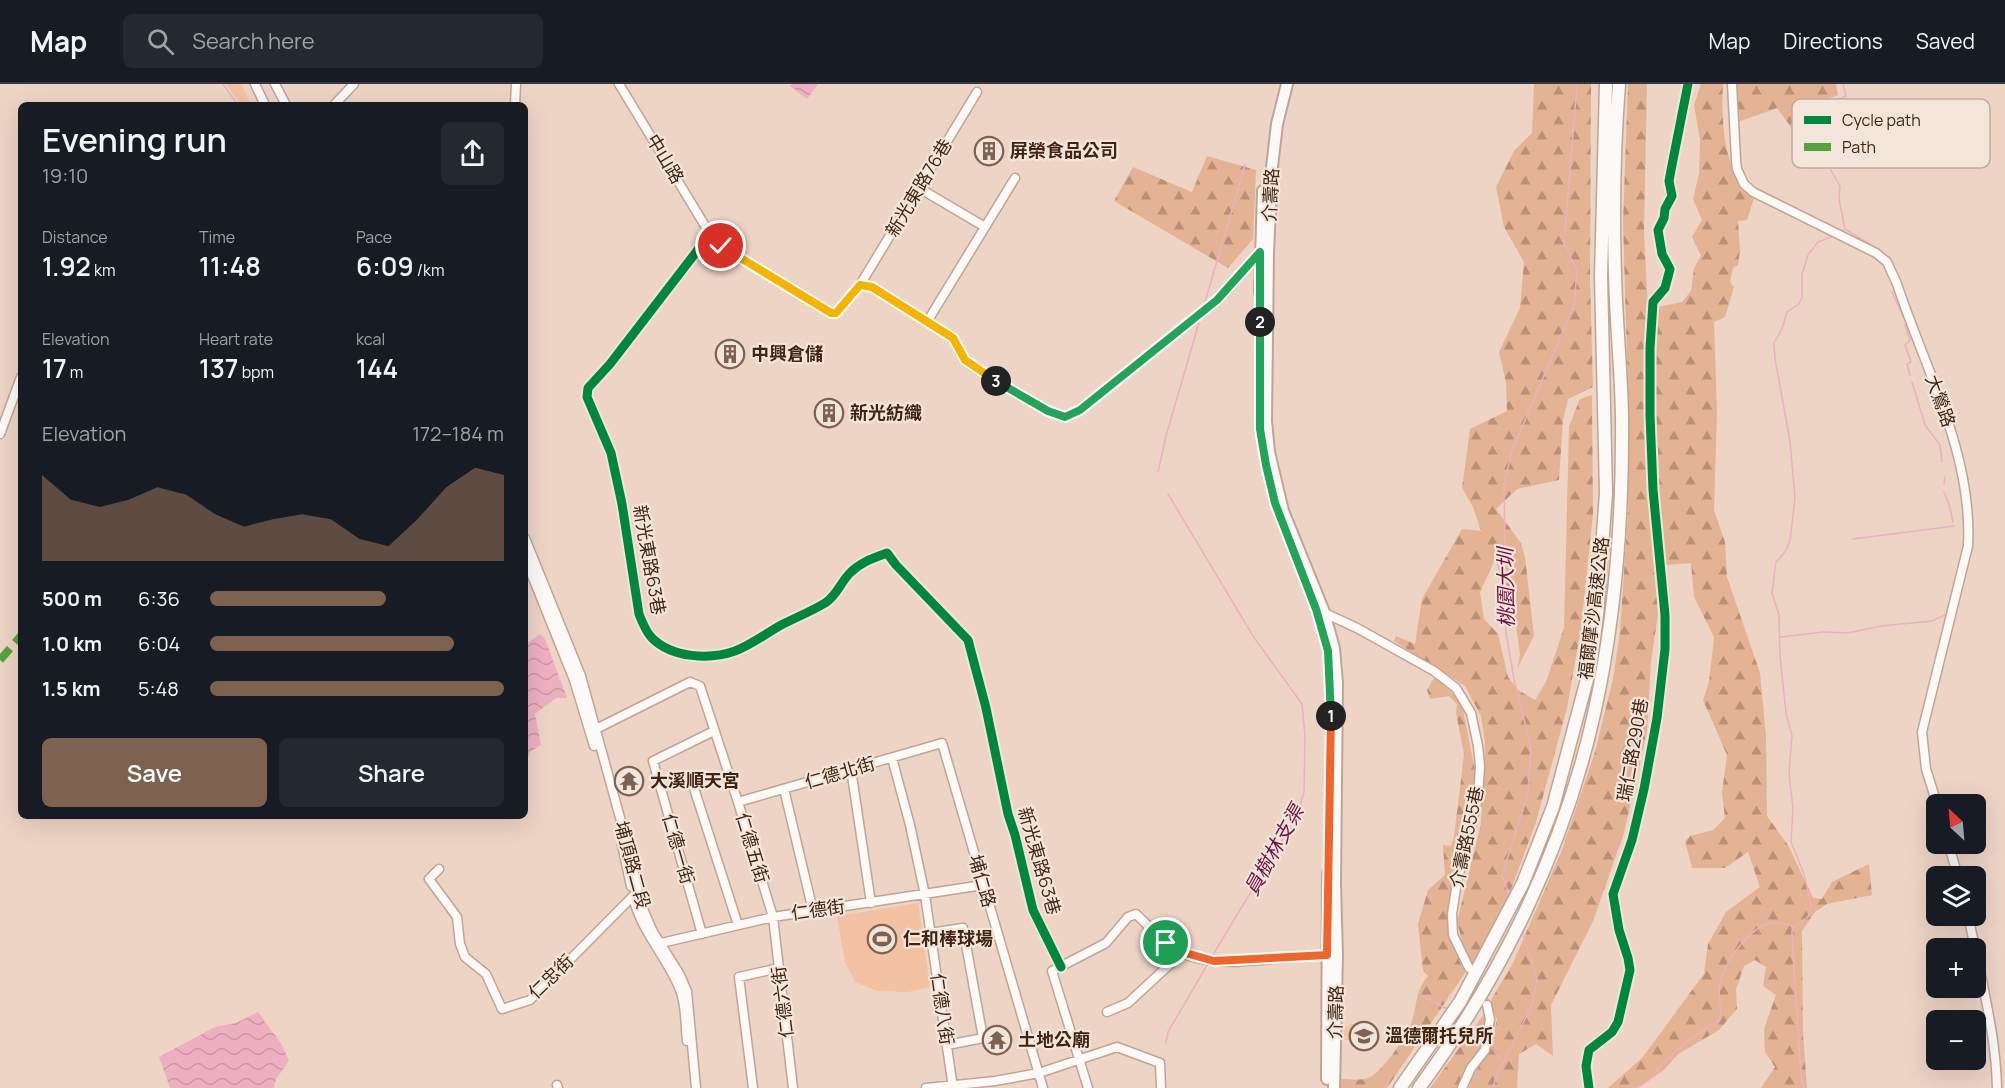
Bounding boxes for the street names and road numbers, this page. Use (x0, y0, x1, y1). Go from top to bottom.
street label: 中山路 (642, 129, 690, 188)
street label: 新光東路76巷 (879, 134, 957, 241)
street label: 介壽路 (1257, 167, 1283, 223)
street label: 大鶯路 (1920, 371, 1961, 430)
street label: 新光東路63巷 (629, 503, 671, 617)
street label: 福爾摩沙高速公路 (1572, 535, 1614, 681)
street label: 瑞仁路290巷 (1611, 696, 1653, 803)
street label: 仁德北街 (802, 751, 878, 793)
street label: 介壽路555巷 (1444, 784, 1488, 890)
street label: 新光東路63巷 (1013, 804, 1067, 917)
street label: 仁德五街 (731, 810, 775, 886)
street label: 仁德一街 (658, 811, 700, 887)
street label: 埔頂路二段 (610, 818, 656, 911)
street label: 埔仁路 (964, 851, 1002, 910)
street label: 仁德街 (789, 893, 846, 925)
street label: 仁忠街 (523, 949, 578, 1004)
street label: 仁德六街 (766, 965, 798, 1039)
street label: 仁德八街 (926, 972, 960, 1046)
street label: 介壽路 (1322, 985, 1348, 1039)

